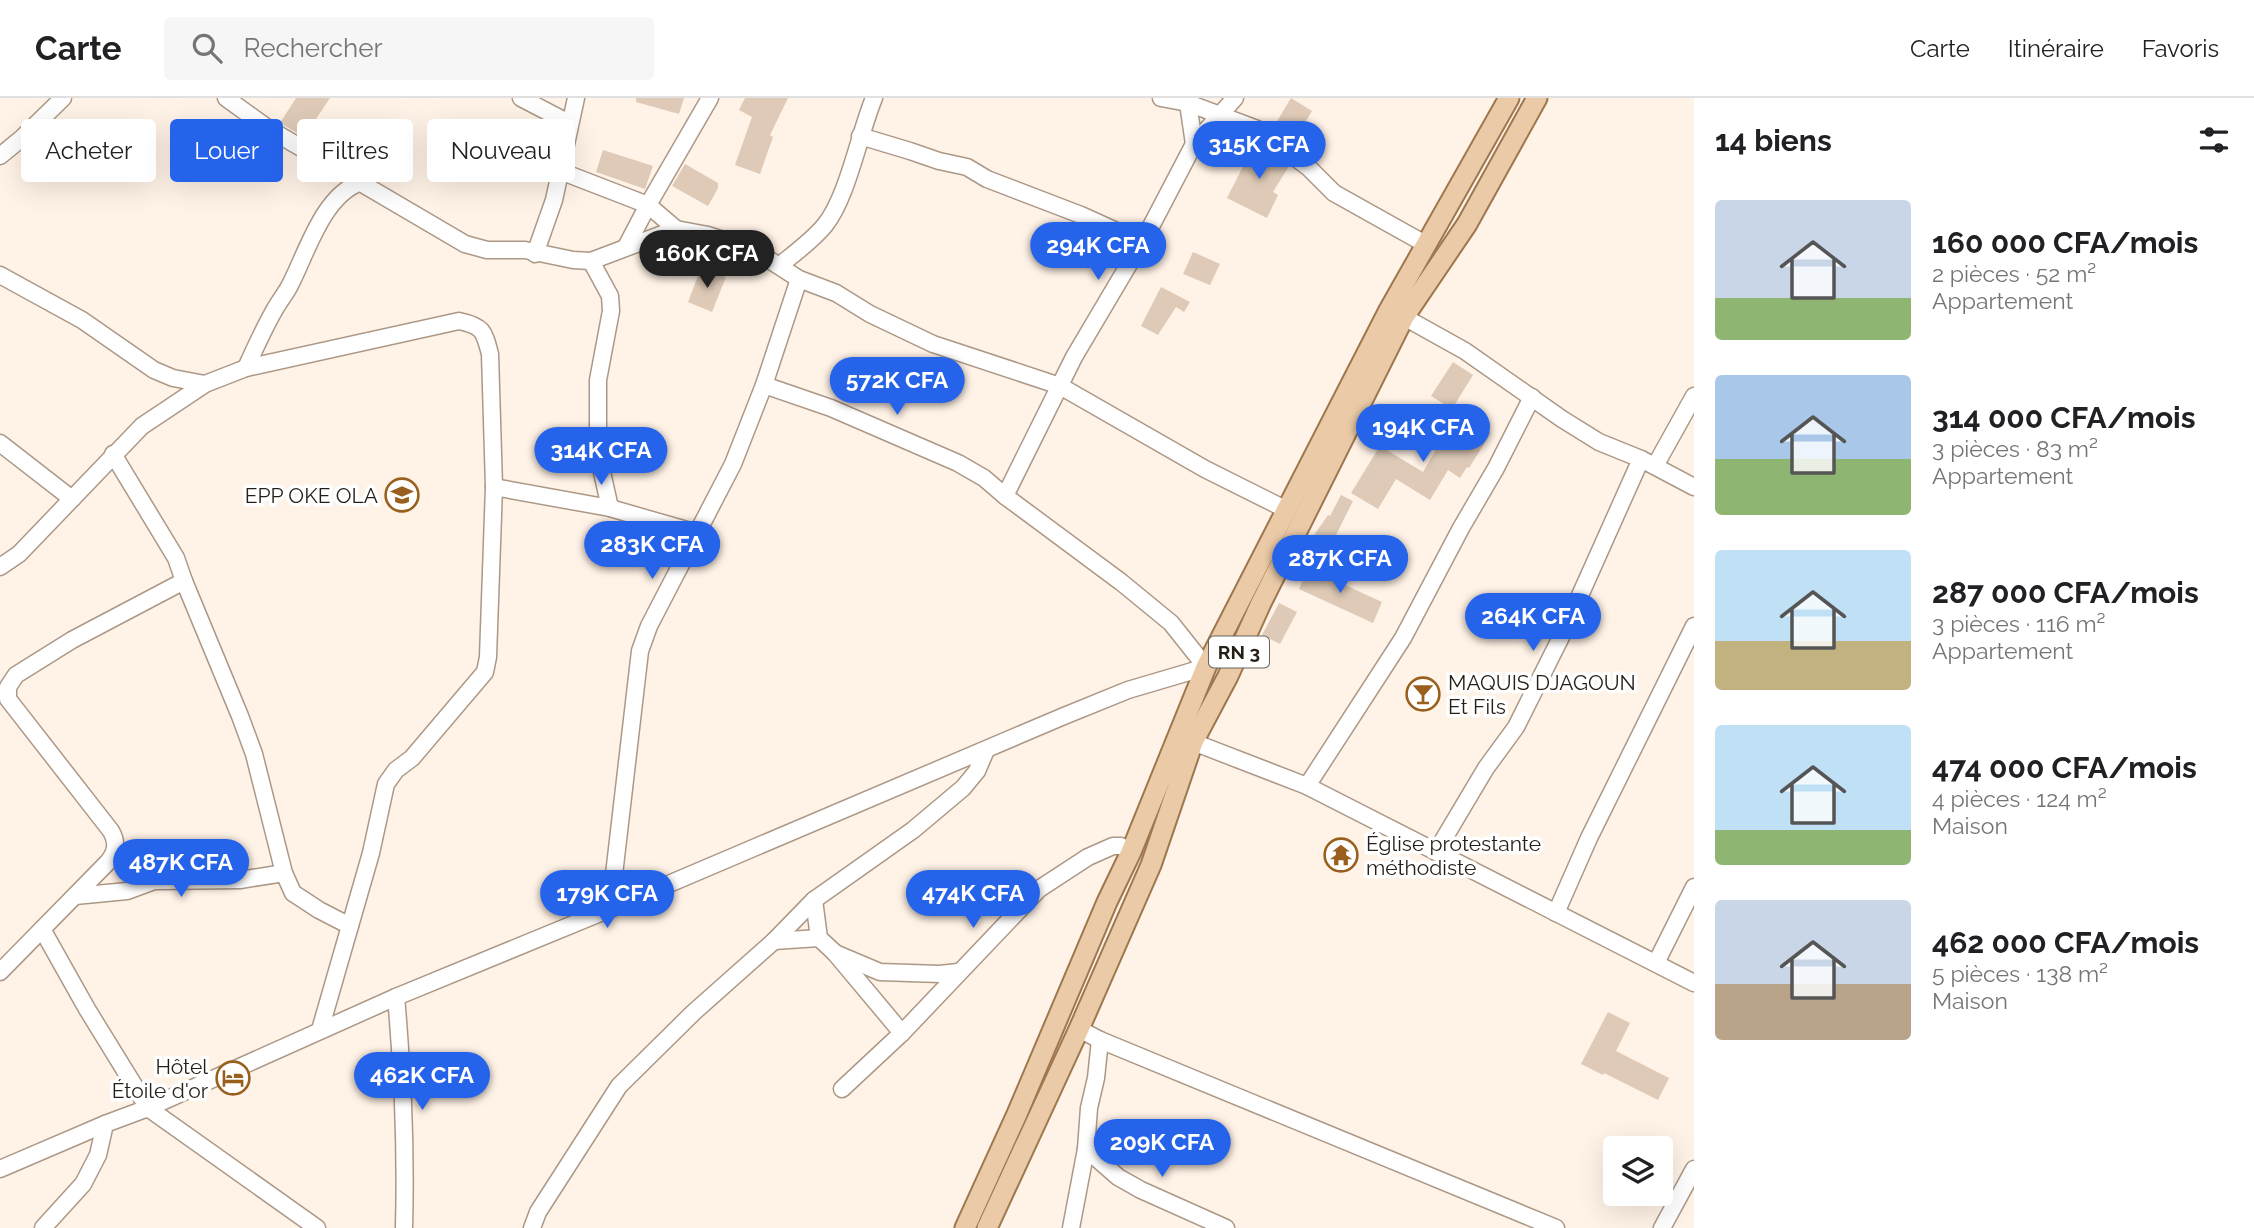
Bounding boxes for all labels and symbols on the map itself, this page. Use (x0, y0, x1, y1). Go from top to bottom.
pin: 315K CFA (1187, 122, 1331, 181)
pin: 294K CFA (1026, 222, 1170, 282)
pin: 160K CFA (635, 230, 779, 290)
pin: 572K CFA (825, 358, 969, 417)
pin: 194K CFA (1351, 404, 1495, 464)
pin: 314K CFA (529, 428, 673, 487)
school or university icon: EPP OKE OLA (383, 476, 421, 514)
place label: EPP OKE OLA (245, 483, 378, 508)
pin: 283K CFA (580, 522, 724, 581)
pin: 287K CFA (1268, 536, 1412, 595)
pin: 264K CFA (1461, 594, 1605, 653)
road number: RN 3 (1209, 636, 1269, 667)
place label: MAQUIS DJAGOUN Et Fils (1448, 670, 1636, 719)
bar icon: MAQUIS DJAGOUN Et Fils (1404, 675, 1442, 713)
place label: Église protestante méthodiste (1366, 831, 1541, 880)
temple icon: Église protestante méthodiste (1322, 836, 1360, 874)
pin: 487K CFA (109, 840, 253, 899)
pin: 179K CFA (535, 870, 679, 930)
pin: 474K CFA (901, 870, 1045, 930)
pin: 462K CFA (350, 1052, 494, 1112)
place label: Hôtel Étoile d'or (112, 1054, 209, 1103)
hotel icon: Hôtel Étoile d'or (214, 1059, 252, 1097)
pin: 209K CFA (1090, 1119, 1234, 1179)

